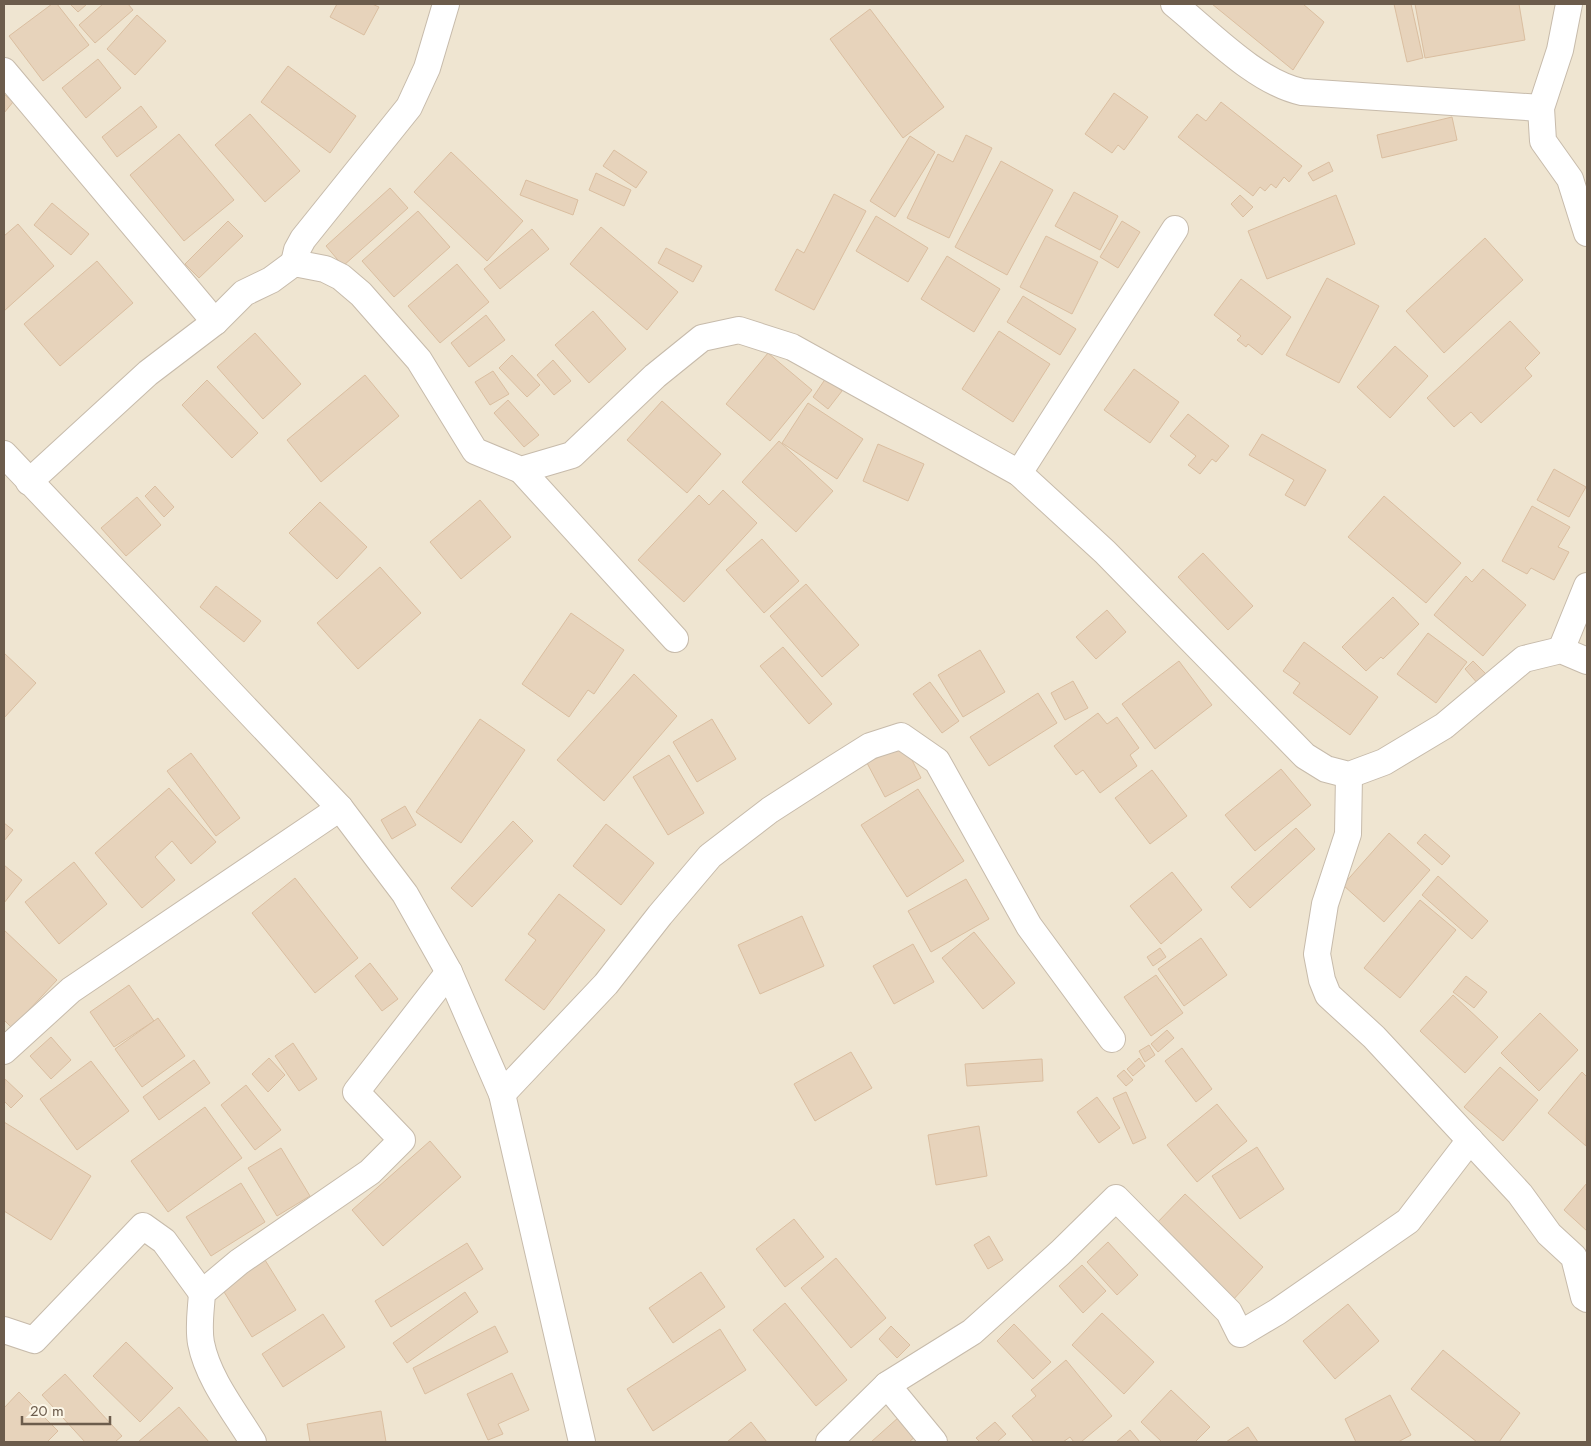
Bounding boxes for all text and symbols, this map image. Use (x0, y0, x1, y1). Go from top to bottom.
scale bar (22, 1394, 110, 1426)
text: 20 m (30, 1400, 64, 1422)

